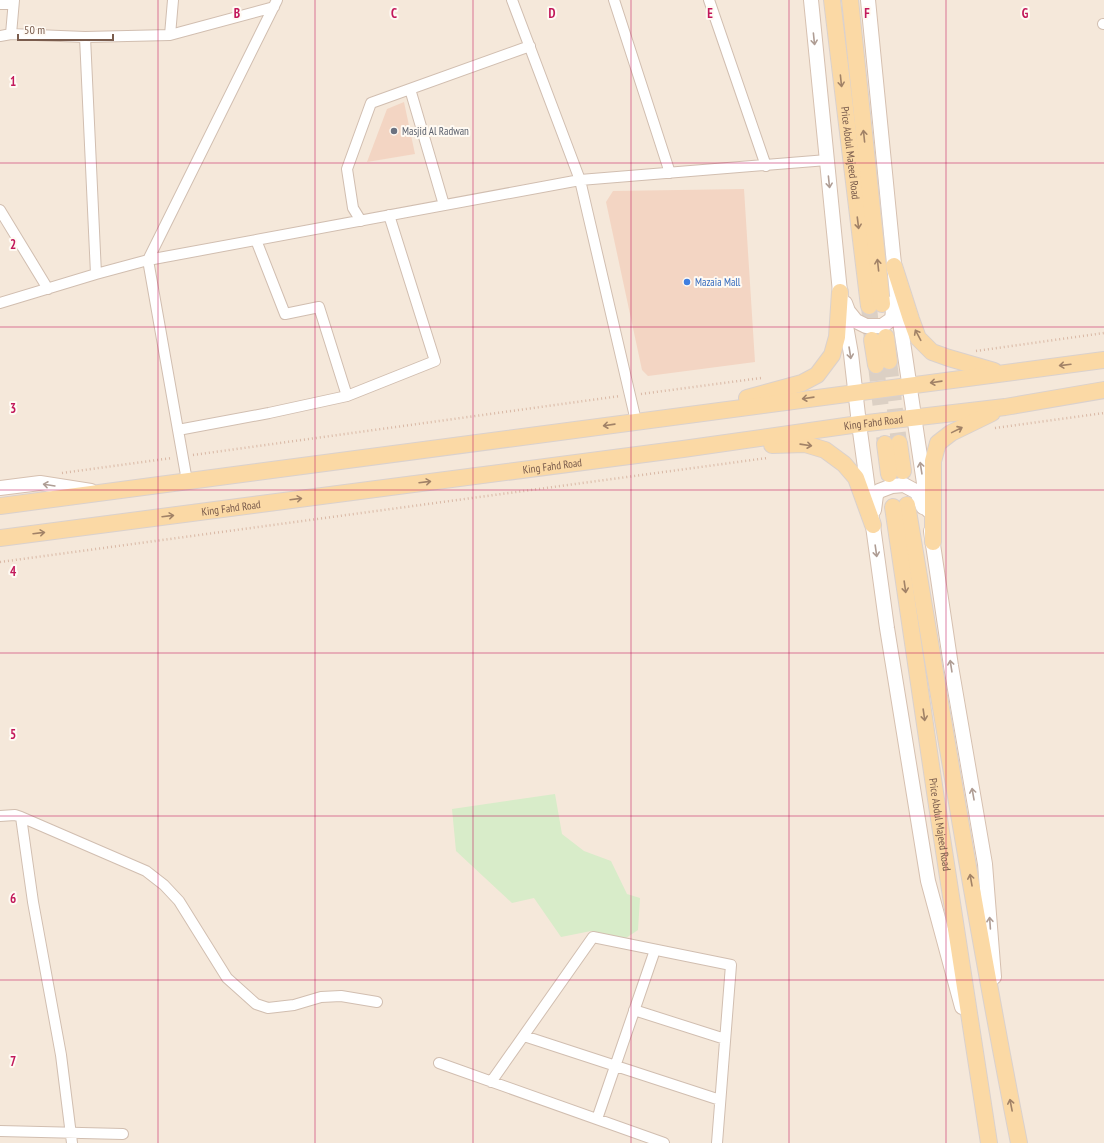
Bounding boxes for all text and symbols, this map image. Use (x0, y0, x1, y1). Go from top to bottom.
text: B (234, 5, 240, 22)
text: C (391, 5, 397, 22)
text: D (549, 5, 556, 22)
text: E (707, 5, 713, 22)
text: F (864, 5, 870, 22)
text: G (1022, 5, 1029, 22)
scale bar (18, 16, 113, 42)
text: 50 m (24, 22, 45, 37)
one-way arrow (811, 32, 818, 45)
text: 1 (10, 73, 16, 90)
one-way arrow (837, 74, 845, 87)
street label: Price Abdul Majeed Road (838, 106, 863, 200)
place label: Masjid Al Radwan (402, 124, 469, 138)
marker: Masjid Al Radwan (389, 126, 399, 136)
one-way arrow (860, 130, 868, 143)
one-way arrow (825, 175, 832, 188)
one-way arrow (855, 216, 862, 229)
text: 2 (10, 236, 16, 253)
one-way arrow (874, 259, 881, 272)
place label: Mazaia Mall (695, 275, 741, 289)
marker: Mazaia Mall (682, 277, 692, 287)
one-way arrow (914, 329, 921, 341)
one-way arrow (846, 346, 854, 359)
one-way arrow (1059, 361, 1072, 368)
one-way arrow (930, 378, 943, 385)
one-way arrow (801, 394, 814, 402)
text: 3 (10, 400, 16, 417)
street label: King Fahd Road (843, 412, 904, 433)
one-way arrow (603, 421, 616, 429)
one-way arrow (951, 426, 963, 433)
one-way arrow (799, 441, 812, 449)
street label: King Fahd Road (522, 455, 583, 477)
one-way arrow (917, 462, 925, 475)
one-way arrow (418, 478, 431, 486)
one-way arrow (43, 481, 56, 489)
one-way arrow (290, 495, 303, 503)
street label: King Fahd Road (201, 497, 262, 519)
one-way arrow (161, 512, 174, 520)
one-way arrow (32, 529, 45, 537)
one-way arrow (872, 544, 880, 557)
text: 4 (10, 563, 17, 580)
one-way arrow (901, 580, 909, 593)
one-way arrow (947, 660, 955, 673)
one-way arrow (920, 709, 928, 722)
text: 5 (10, 726, 16, 743)
street label: Price Abdul Majeed Road (926, 777, 954, 872)
one-way arrow (969, 788, 977, 801)
one-way arrow (966, 874, 974, 887)
text: 6 (10, 890, 16, 907)
one-way arrow (986, 917, 993, 930)
text: 7 (10, 1053, 16, 1070)
one-way arrow (1007, 1099, 1015, 1112)

